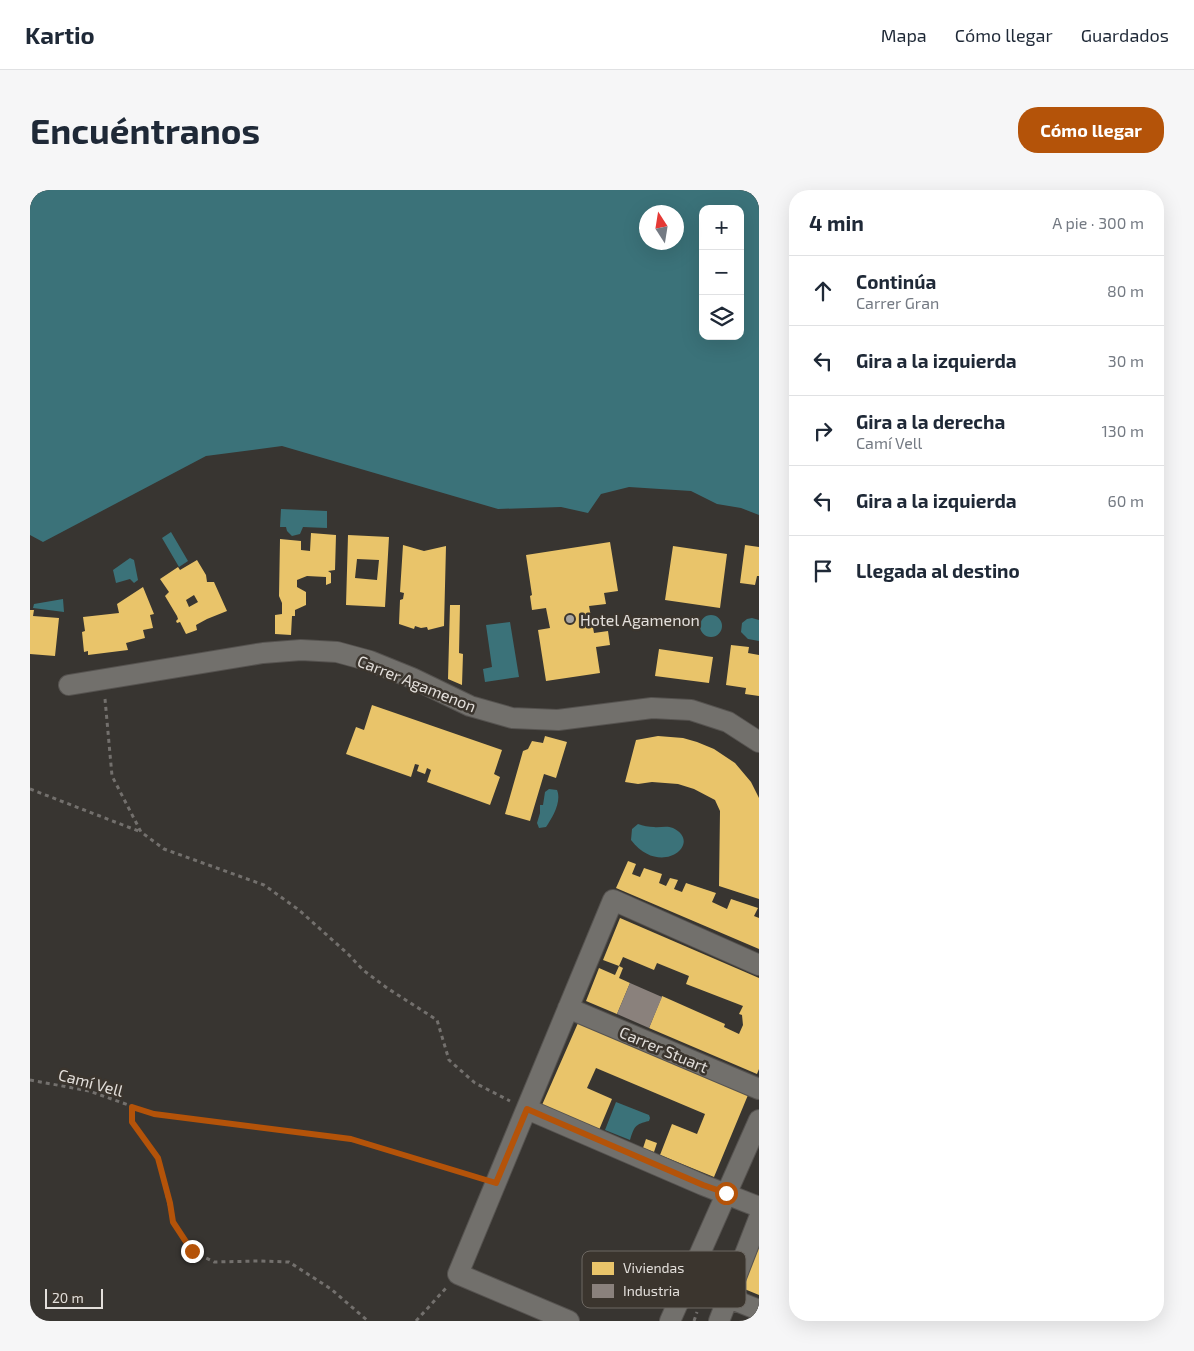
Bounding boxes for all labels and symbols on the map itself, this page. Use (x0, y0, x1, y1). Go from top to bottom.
north arrow (639, 205, 684, 250)
place label: Hotel Agamenon (580, 610, 700, 629)
marker: Hotel Agamenon (564, 613, 576, 625)
street label: Carrer Agamenon (355, 651, 479, 715)
street label: Carrer Stuart (617, 1022, 711, 1076)
street label: Camí Vell (57, 1064, 126, 1100)
route start (715, 1182, 738, 1205)
route end (181, 1240, 204, 1263)
legend (582, 1251, 746, 1308)
text: Viviendas (623, 1259, 684, 1276)
text: Industria (623, 1282, 680, 1299)
scale bar (45, 1286, 102, 1309)

